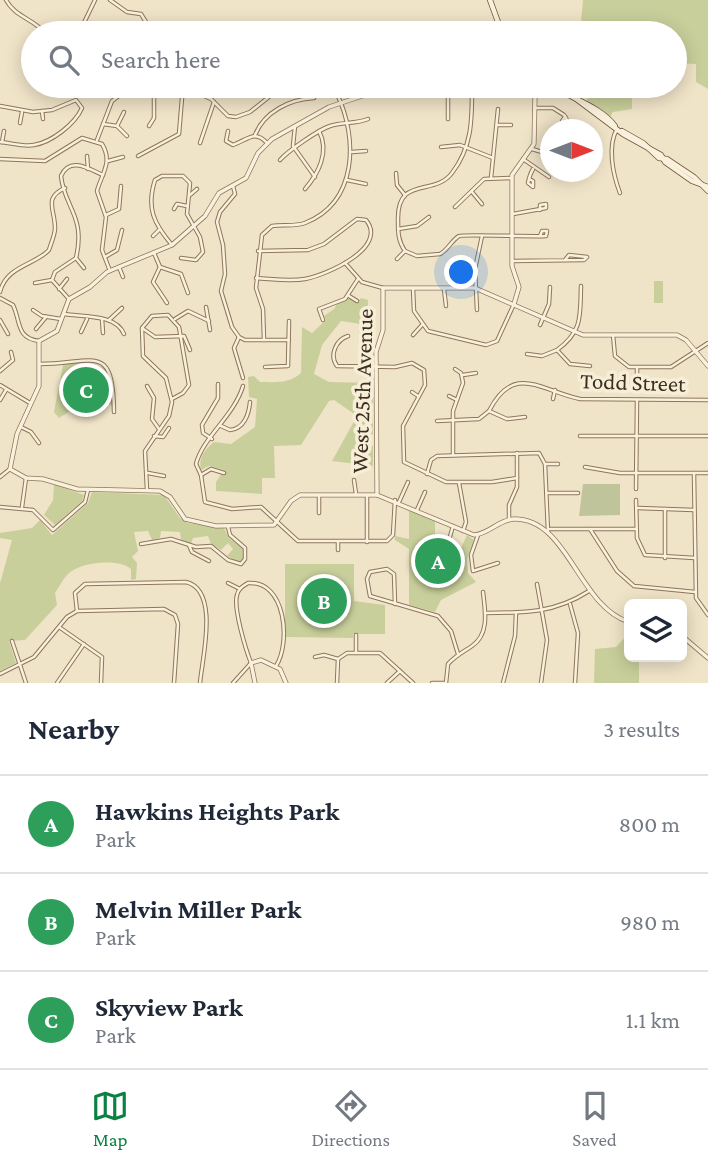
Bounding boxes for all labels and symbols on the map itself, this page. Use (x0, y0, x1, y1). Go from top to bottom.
north arrow (540, 119, 603, 182)
your location (444, 255, 478, 289)
street label: West 25th Avenue (346, 308, 378, 474)
pin: C (63, 364, 109, 416)
street label: Todd Street (580, 367, 687, 397)
pin: A (415, 535, 461, 587)
pin: B (301, 575, 347, 627)

